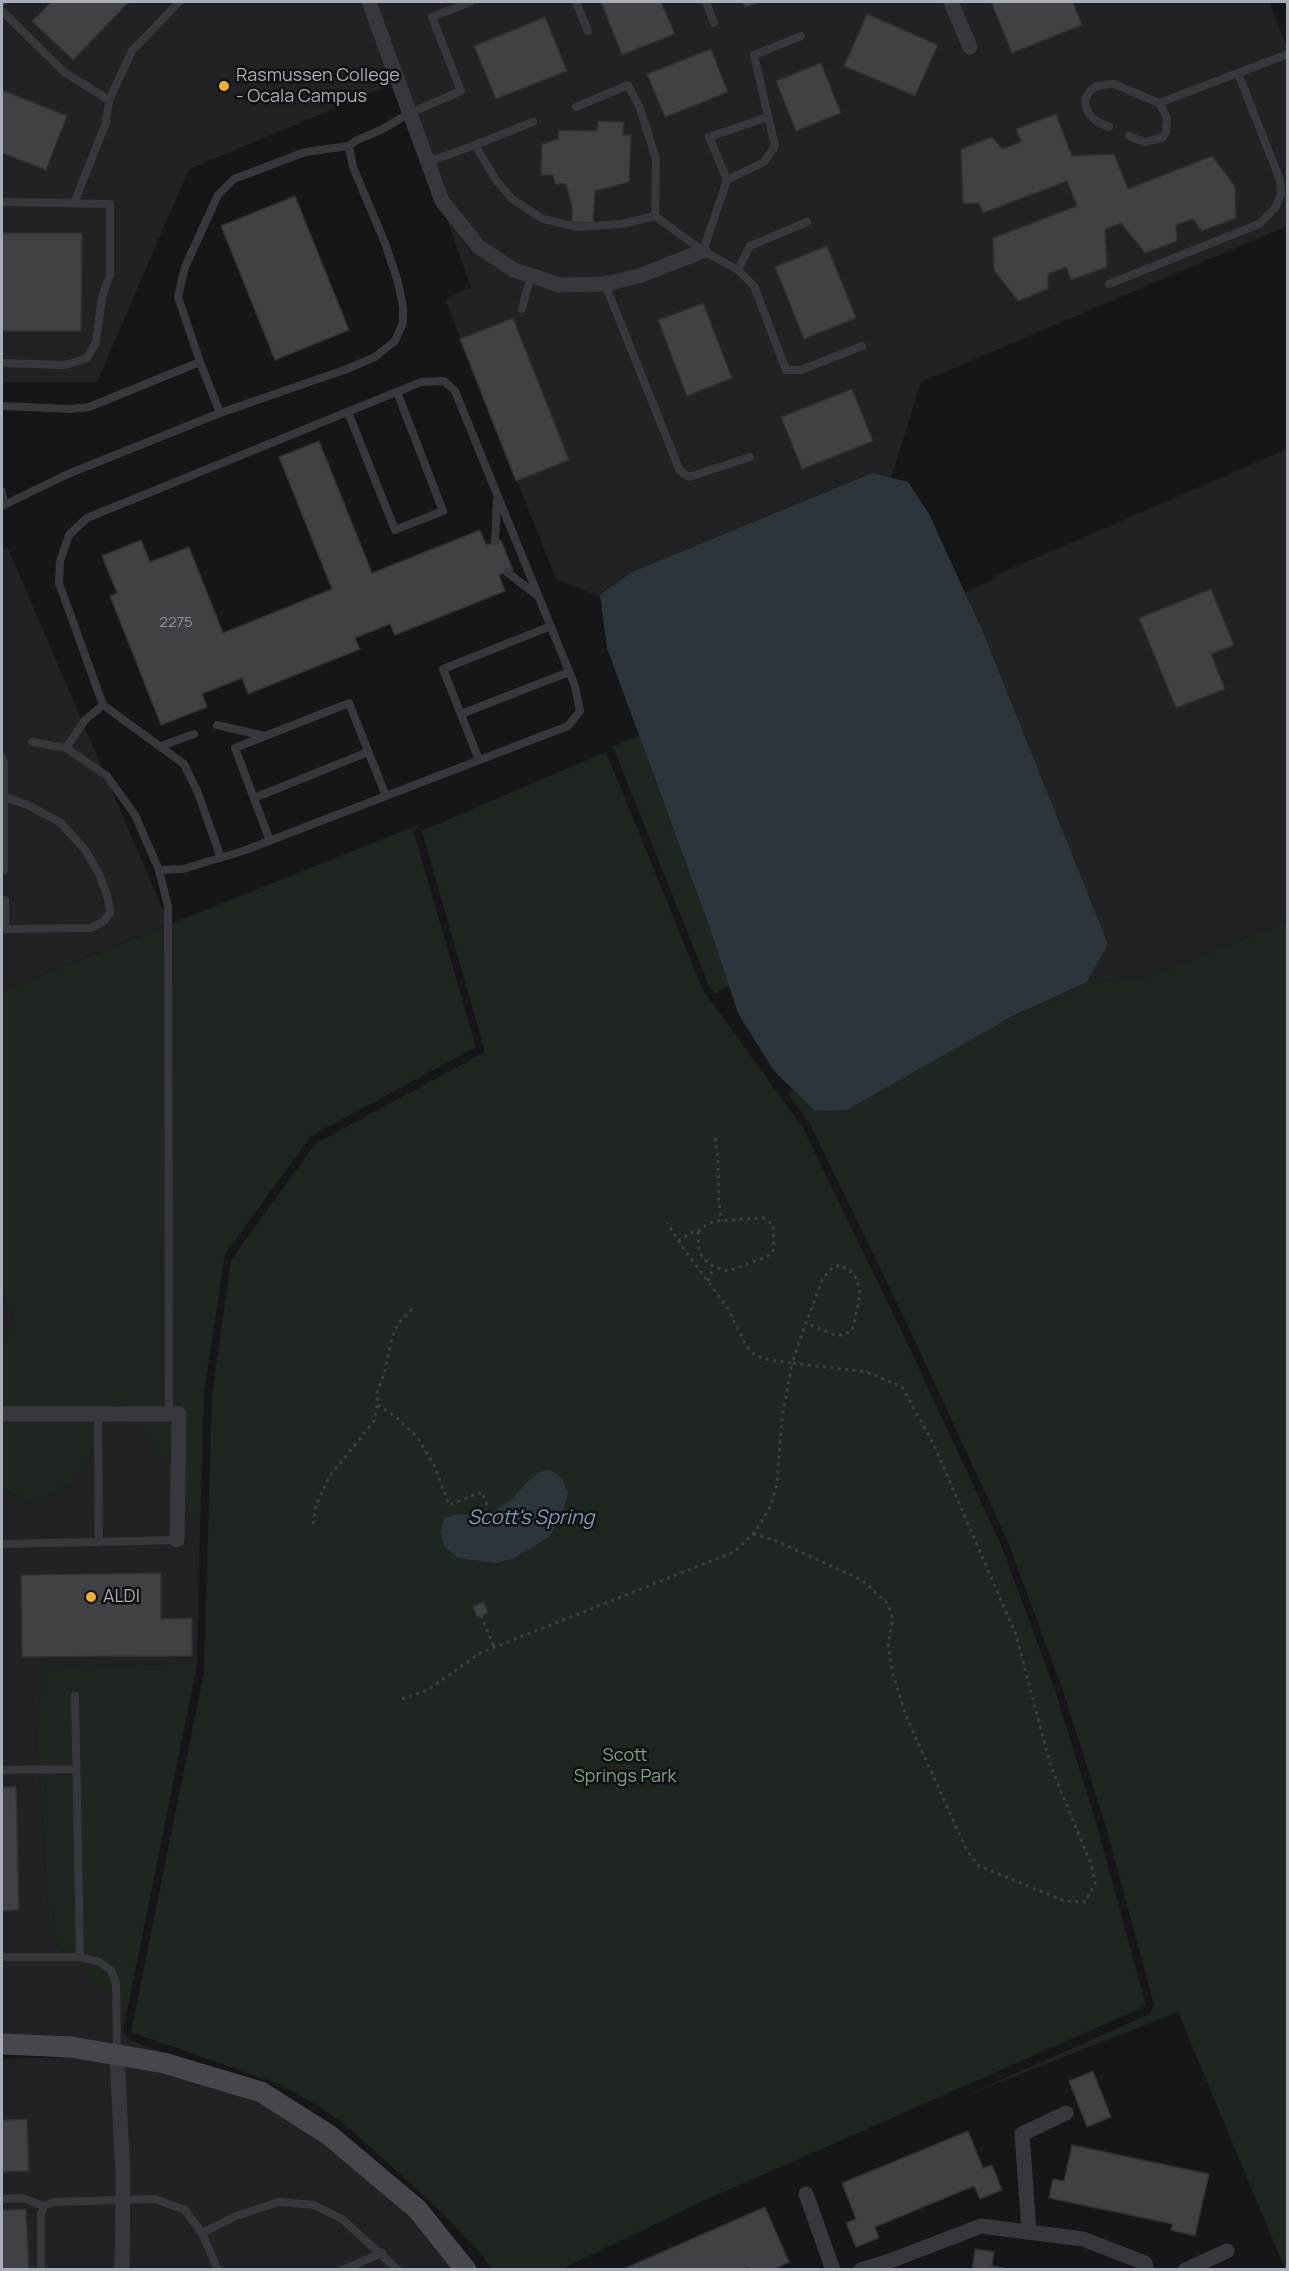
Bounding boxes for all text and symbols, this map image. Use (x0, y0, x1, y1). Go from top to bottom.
place label: Rasmussen College - Ocala Campus (236, 65, 400, 107)
marker: Rasmussen College - Ocala Campus (217, 79, 231, 93)
house number: 2275 (159, 614, 193, 632)
water label: Scott's Spring (468, 1506, 594, 1530)
place label: ALDI (103, 1586, 140, 1608)
marker: ALDI (84, 1590, 98, 1604)
park label: Scott Springs Park (574, 1745, 676, 1788)

